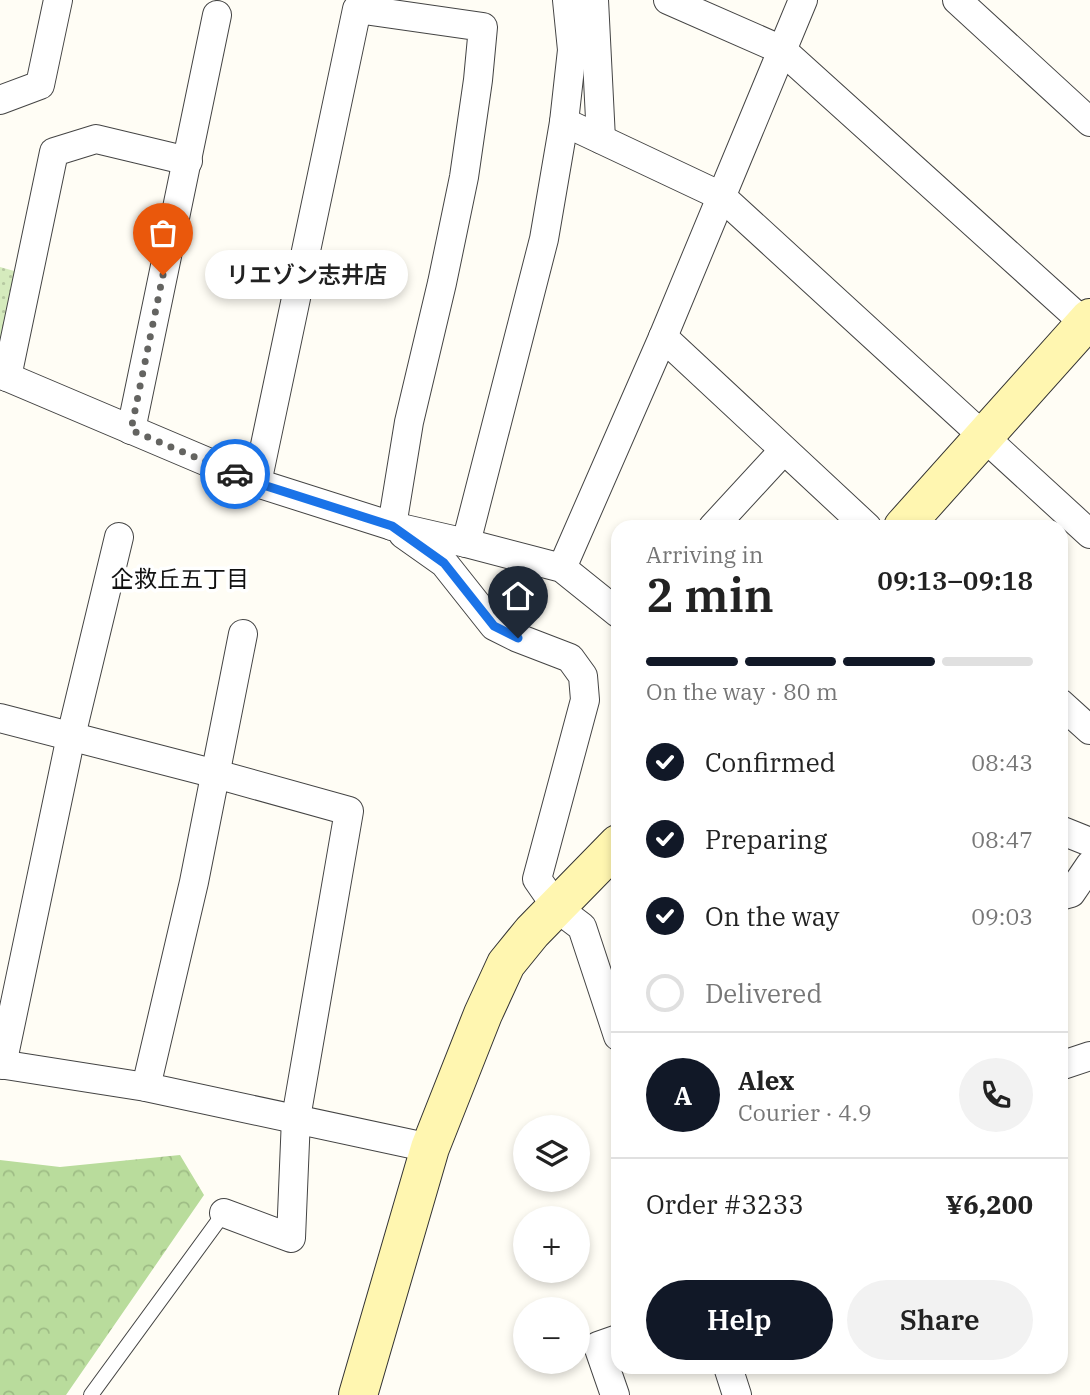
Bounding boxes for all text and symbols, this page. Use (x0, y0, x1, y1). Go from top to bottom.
pin (133, 203, 193, 275)
icon: bag (144, 214, 182, 252)
callout: リエゾン志井店 (205, 250, 408, 300)
text: リエゾン志井店 (226, 259, 387, 289)
courier (200, 439, 270, 509)
icon: car (216, 455, 254, 493)
text: Arriving in (646, 539, 763, 569)
district label: 企救丘五丁目 (111, 563, 249, 593)
text: 09:13–09:18 (877, 563, 1033, 597)
text: 2 min (646, 565, 774, 625)
pin (488, 566, 548, 638)
icon: home (499, 577, 537, 615)
text: On the way · 80 m (646, 676, 838, 706)
icon: check (646, 743, 684, 781)
text: Confirmed (705, 745, 836, 779)
text: 08:43 (971, 747, 1033, 777)
icon: check (646, 820, 684, 858)
text: Preparing (705, 822, 827, 856)
text: 08:47 (971, 824, 1033, 854)
icon: check (646, 897, 684, 935)
text: On the way (705, 899, 839, 933)
text: 09:03 (971, 901, 1033, 931)
text: Delivered (705, 976, 822, 1010)
button: phone (959, 1058, 1033, 1132)
text: Alex (738, 1063, 794, 1097)
text: A (674, 1078, 692, 1112)
text: Courier · 4.9 (738, 1097, 872, 1127)
map controls (513, 1115, 590, 1374)
button: layers (513, 1115, 590, 1192)
text: Order #3233 (646, 1187, 804, 1221)
text: ¥6,200 (946, 1187, 1033, 1221)
button: + (513, 1206, 590, 1283)
button: Help (646, 1280, 833, 1360)
button: Share (847, 1280, 1033, 1360)
button: − (513, 1297, 590, 1374)

